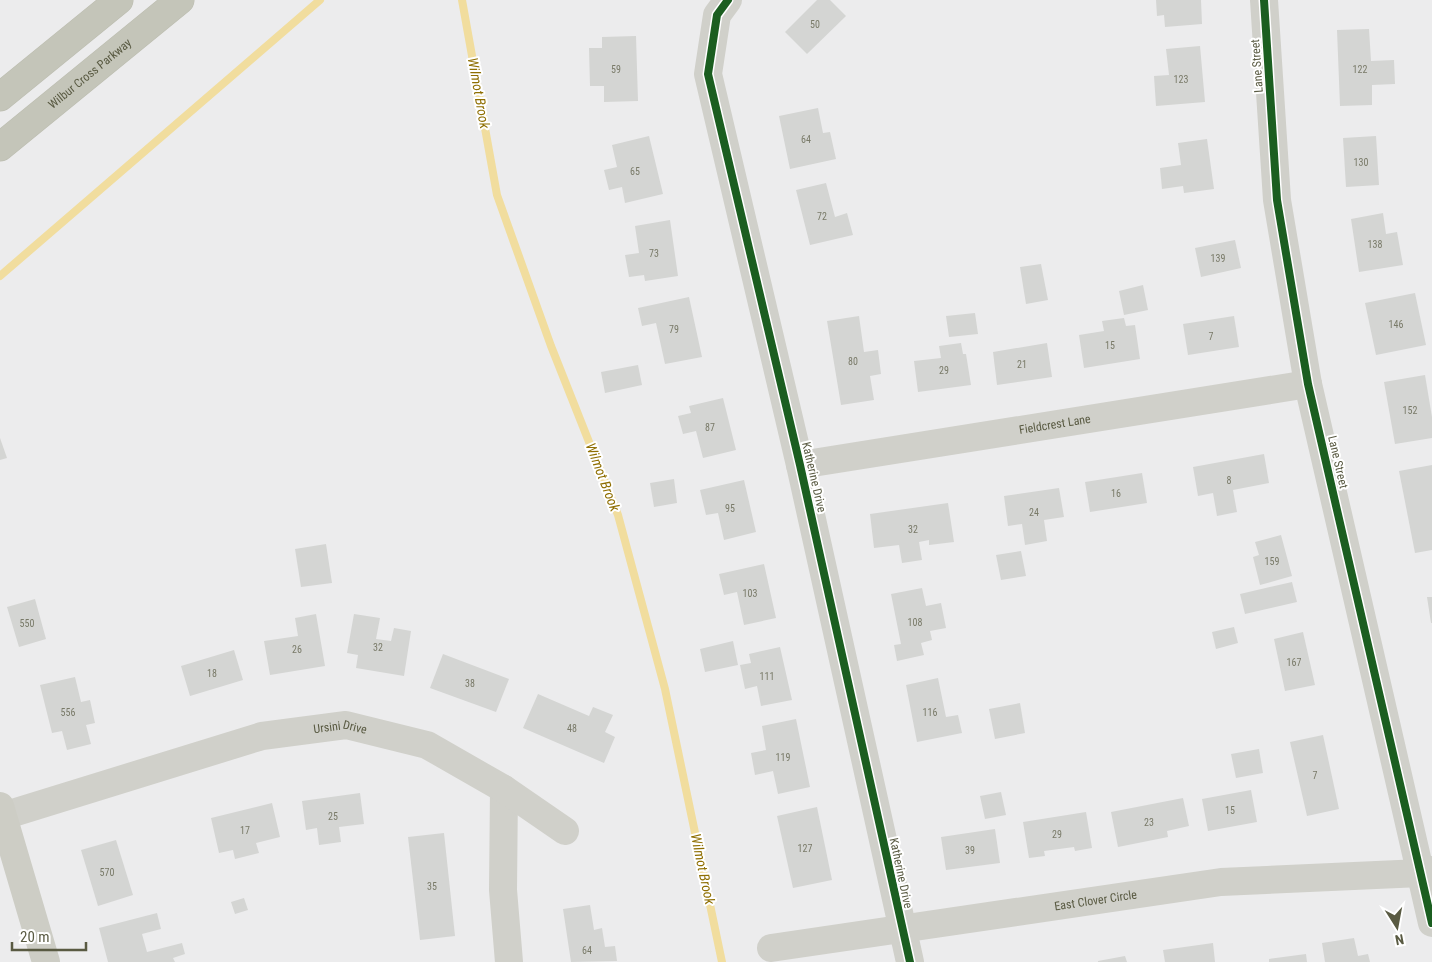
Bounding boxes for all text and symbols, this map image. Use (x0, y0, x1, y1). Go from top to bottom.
house number: 50 (810, 19, 820, 30)
street label: Wilbur Cross Parkway (46, 36, 134, 112)
street label: Lane Street (1248, 38, 1266, 93)
water label: Wilmot Brook (465, 56, 493, 131)
house number: 59 (611, 64, 621, 75)
house number: 122 (1353, 64, 1367, 75)
house number: 123 (1174, 74, 1188, 85)
house number: 64 (801, 134, 811, 145)
house number: 130 (1354, 157, 1368, 168)
house number: 65 (630, 166, 640, 177)
house number: 72 (817, 211, 827, 222)
house number: 138 (1368, 239, 1382, 250)
house number: 73 (649, 248, 659, 259)
house number: 139 (1211, 253, 1225, 264)
house number: 146 (1389, 319, 1403, 330)
house number: 79 (669, 324, 679, 335)
house number: 7 (1209, 331, 1214, 342)
house number: 15 (1105, 340, 1115, 351)
house number: 80 (848, 356, 858, 367)
house number: 21 (1017, 359, 1027, 370)
house number: 29 (939, 365, 949, 376)
house number: 152 (1403, 405, 1417, 416)
street label: Fieldcrest Lane (1018, 412, 1092, 437)
house number: 87 (705, 422, 715, 433)
street label: Lane Street (1325, 434, 1351, 490)
street label: Katherine Drive (799, 440, 829, 514)
water label: Wilmot Brook (583, 441, 624, 514)
house number: 8 (1227, 475, 1232, 486)
house number: 16 (1111, 488, 1121, 499)
house number: 95 (725, 503, 735, 514)
house number: 24 (1029, 507, 1039, 518)
house number: 32 (908, 524, 918, 535)
house number: 159 (1265, 556, 1279, 567)
house number: 103 (743, 588, 757, 599)
house number: 108 (908, 617, 922, 628)
house number: 550 (20, 618, 34, 629)
house number: 32 (373, 642, 383, 653)
house number: 26 (292, 644, 302, 655)
house number: 167 (1287, 657, 1301, 668)
house number: 18 (207, 668, 217, 679)
house number: 111 (760, 671, 774, 682)
house number: 38 (465, 678, 475, 689)
house number: 556 (61, 707, 75, 718)
house number: 116 (923, 707, 937, 718)
street label: Ursini Drive (313, 718, 369, 737)
house number: 48 (567, 723, 577, 734)
house number: 119 (776, 752, 790, 763)
house number: 7 (1313, 770, 1318, 781)
house number: 15 (1225, 805, 1235, 816)
house number: 25 (328, 811, 338, 822)
house number: 23 (1144, 817, 1154, 828)
house number: 17 (240, 825, 250, 836)
house number: 29 (1052, 829, 1062, 840)
water label: Wilmot Brook (688, 832, 718, 907)
street label: Katherine Drive (887, 836, 915, 910)
house number: 127 (798, 843, 812, 854)
house number: 39 (965, 845, 975, 856)
house number: 570 (100, 867, 114, 878)
house number: 35 (427, 881, 437, 892)
street label: East Clover Circle (1053, 887, 1138, 913)
north arrow (1372, 902, 1422, 952)
scale bar (12, 920, 86, 952)
text: 20 m (20, 928, 50, 946)
text: N (1394, 931, 1405, 948)
house number: 64 (582, 945, 592, 956)

